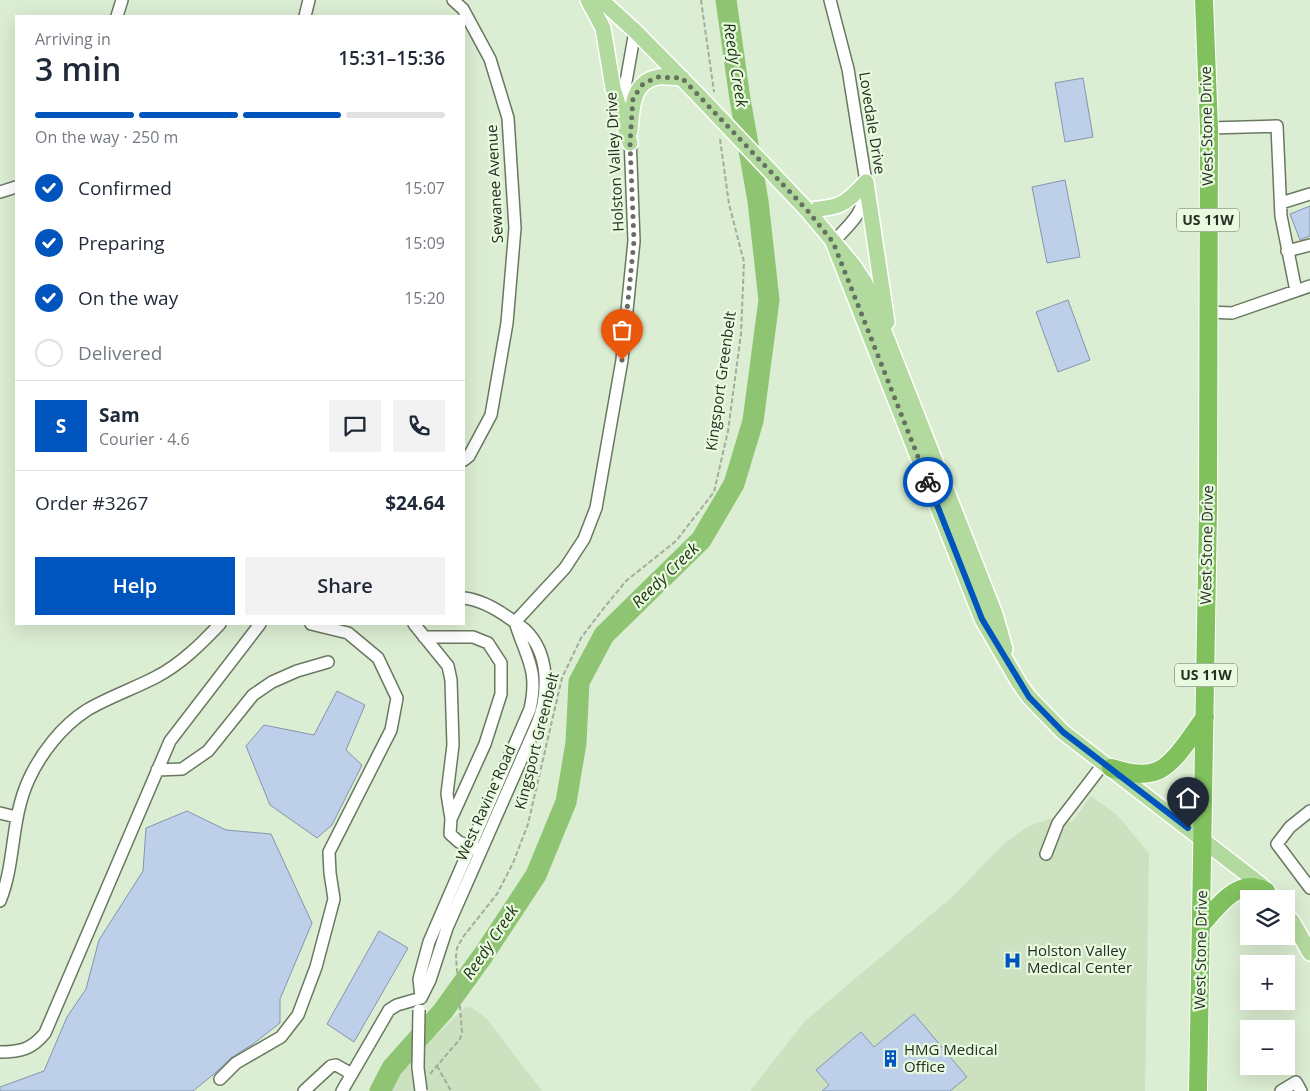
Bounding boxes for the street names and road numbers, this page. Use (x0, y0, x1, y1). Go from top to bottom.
street label: West Stone Drive (1195, 66, 1217, 186)
street label: Lovedale Drive (855, 70, 891, 175)
street label: Holston Valley Drive (600, 92, 628, 232)
street label: Sewanee Avenue (481, 124, 507, 244)
road number: US 11W (1177, 208, 1239, 232)
street label: Kingsport Greenbelt (700, 310, 740, 452)
street label: West Stone Drive (1195, 485, 1217, 605)
road number: US 11W (1175, 664, 1237, 686)
street label: Kingsport Greenbelt (509, 670, 563, 812)
street label: West Ravine Road (451, 741, 520, 864)
street label: West Stone Drive (1189, 890, 1211, 1010)

